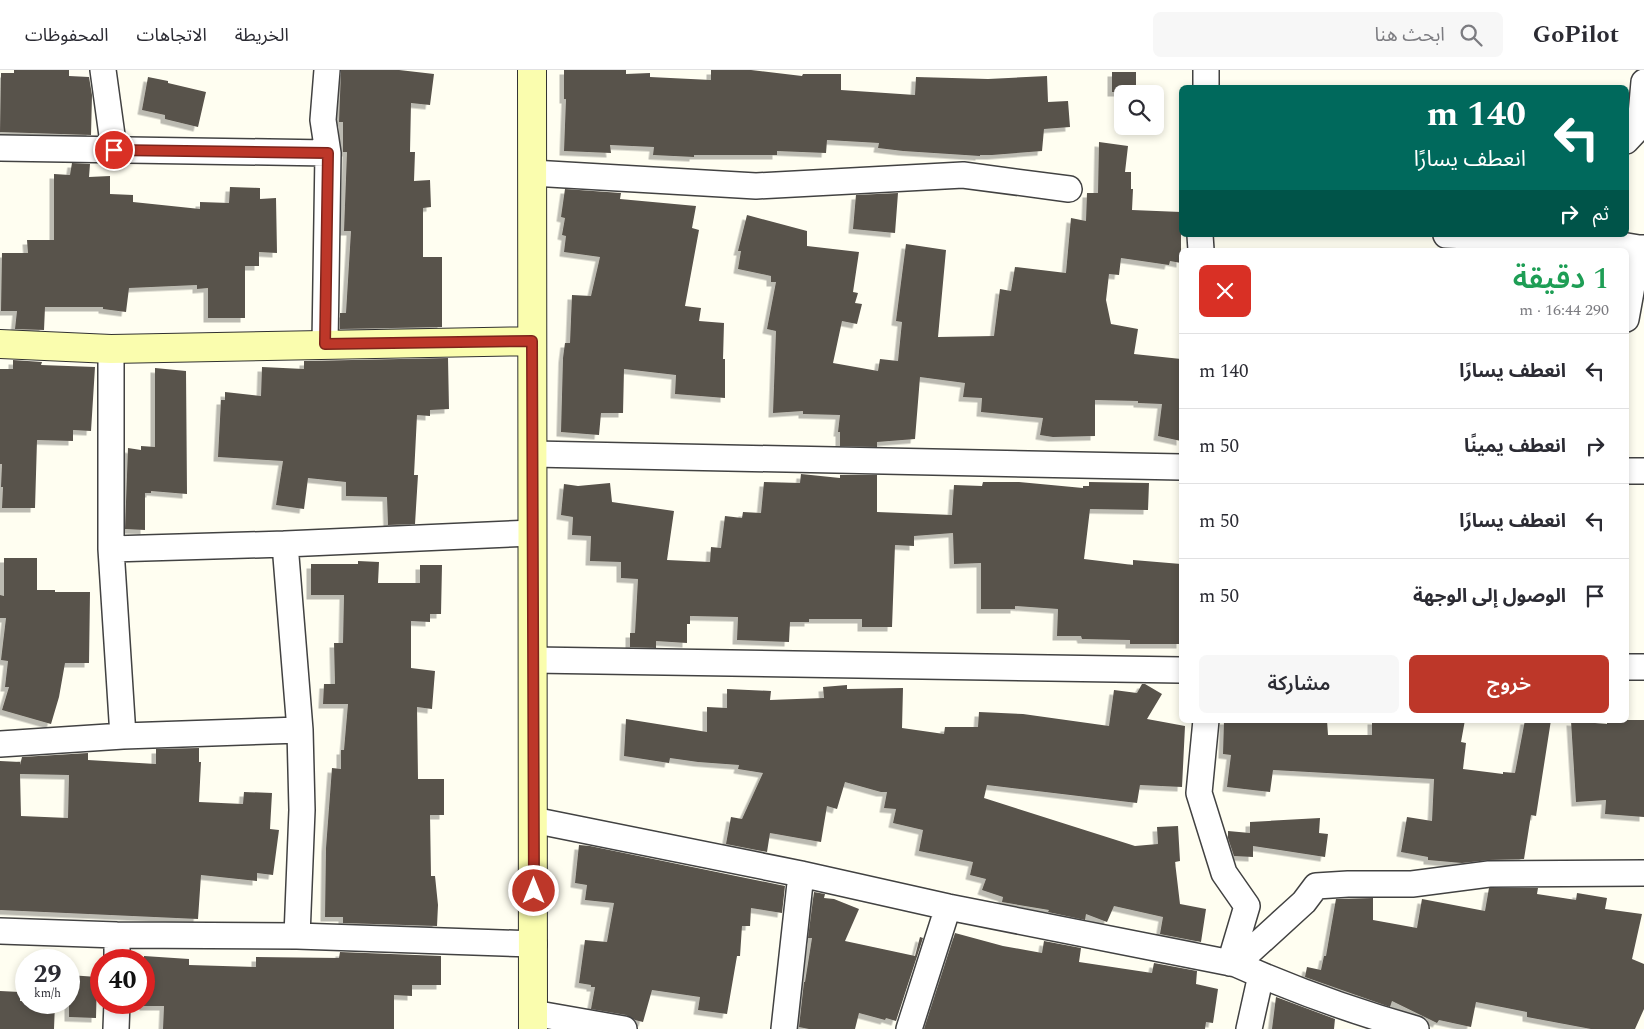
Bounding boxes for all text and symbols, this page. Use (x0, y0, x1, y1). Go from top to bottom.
search box (1153, 12, 1503, 57)
text: GoPilot (1533, 17, 1619, 53)
text: ابحث هنا (1375, 21, 1445, 50)
icon: search (1457, 21, 1485, 49)
text: المحفوظات (25, 22, 109, 49)
text: الاتجاهات (137, 22, 207, 49)
text: الخريطة (235, 22, 289, 49)
map controls (1114, 85, 1164, 135)
button: search (1114, 85, 1164, 135)
text: 140 m (1427, 88, 1526, 141)
icon: left (1544, 105, 1609, 170)
pin (93, 129, 135, 171)
icon: arrive (100, 136, 128, 164)
text: انعطف يسارًا (1414, 143, 1526, 176)
icon: right (1555, 200, 1583, 228)
text: ثم (1593, 200, 1609, 229)
text: 1 دقيقة (1513, 256, 1609, 302)
button: close (1199, 265, 1251, 317)
text: 290 m · 16:44 (1519, 298, 1609, 322)
text: 140 m (1199, 357, 1249, 386)
text: انعطف يسارًا (1459, 357, 1566, 386)
icon: left (1581, 357, 1609, 385)
text: 50 m (1199, 432, 1239, 461)
text: انعطف يمينًا (1464, 432, 1566, 461)
icon: right (1581, 432, 1609, 460)
text: 50 m (1199, 507, 1239, 536)
text: انعطف يسارًا (1459, 507, 1566, 536)
icon: left (1581, 507, 1609, 535)
text: 50 m (1199, 582, 1239, 611)
text: الوصول إلى الوجهة (1413, 582, 1566, 611)
icon: arrive (1581, 582, 1609, 610)
button: مشاركة (1199, 655, 1399, 713)
button: خروج (1409, 655, 1609, 713)
position arrow (507, 864, 559, 916)
speed limit sign: 40 (90, 949, 155, 1014)
text: 29 (33, 956, 62, 994)
text: km/h (34, 984, 61, 1003)

